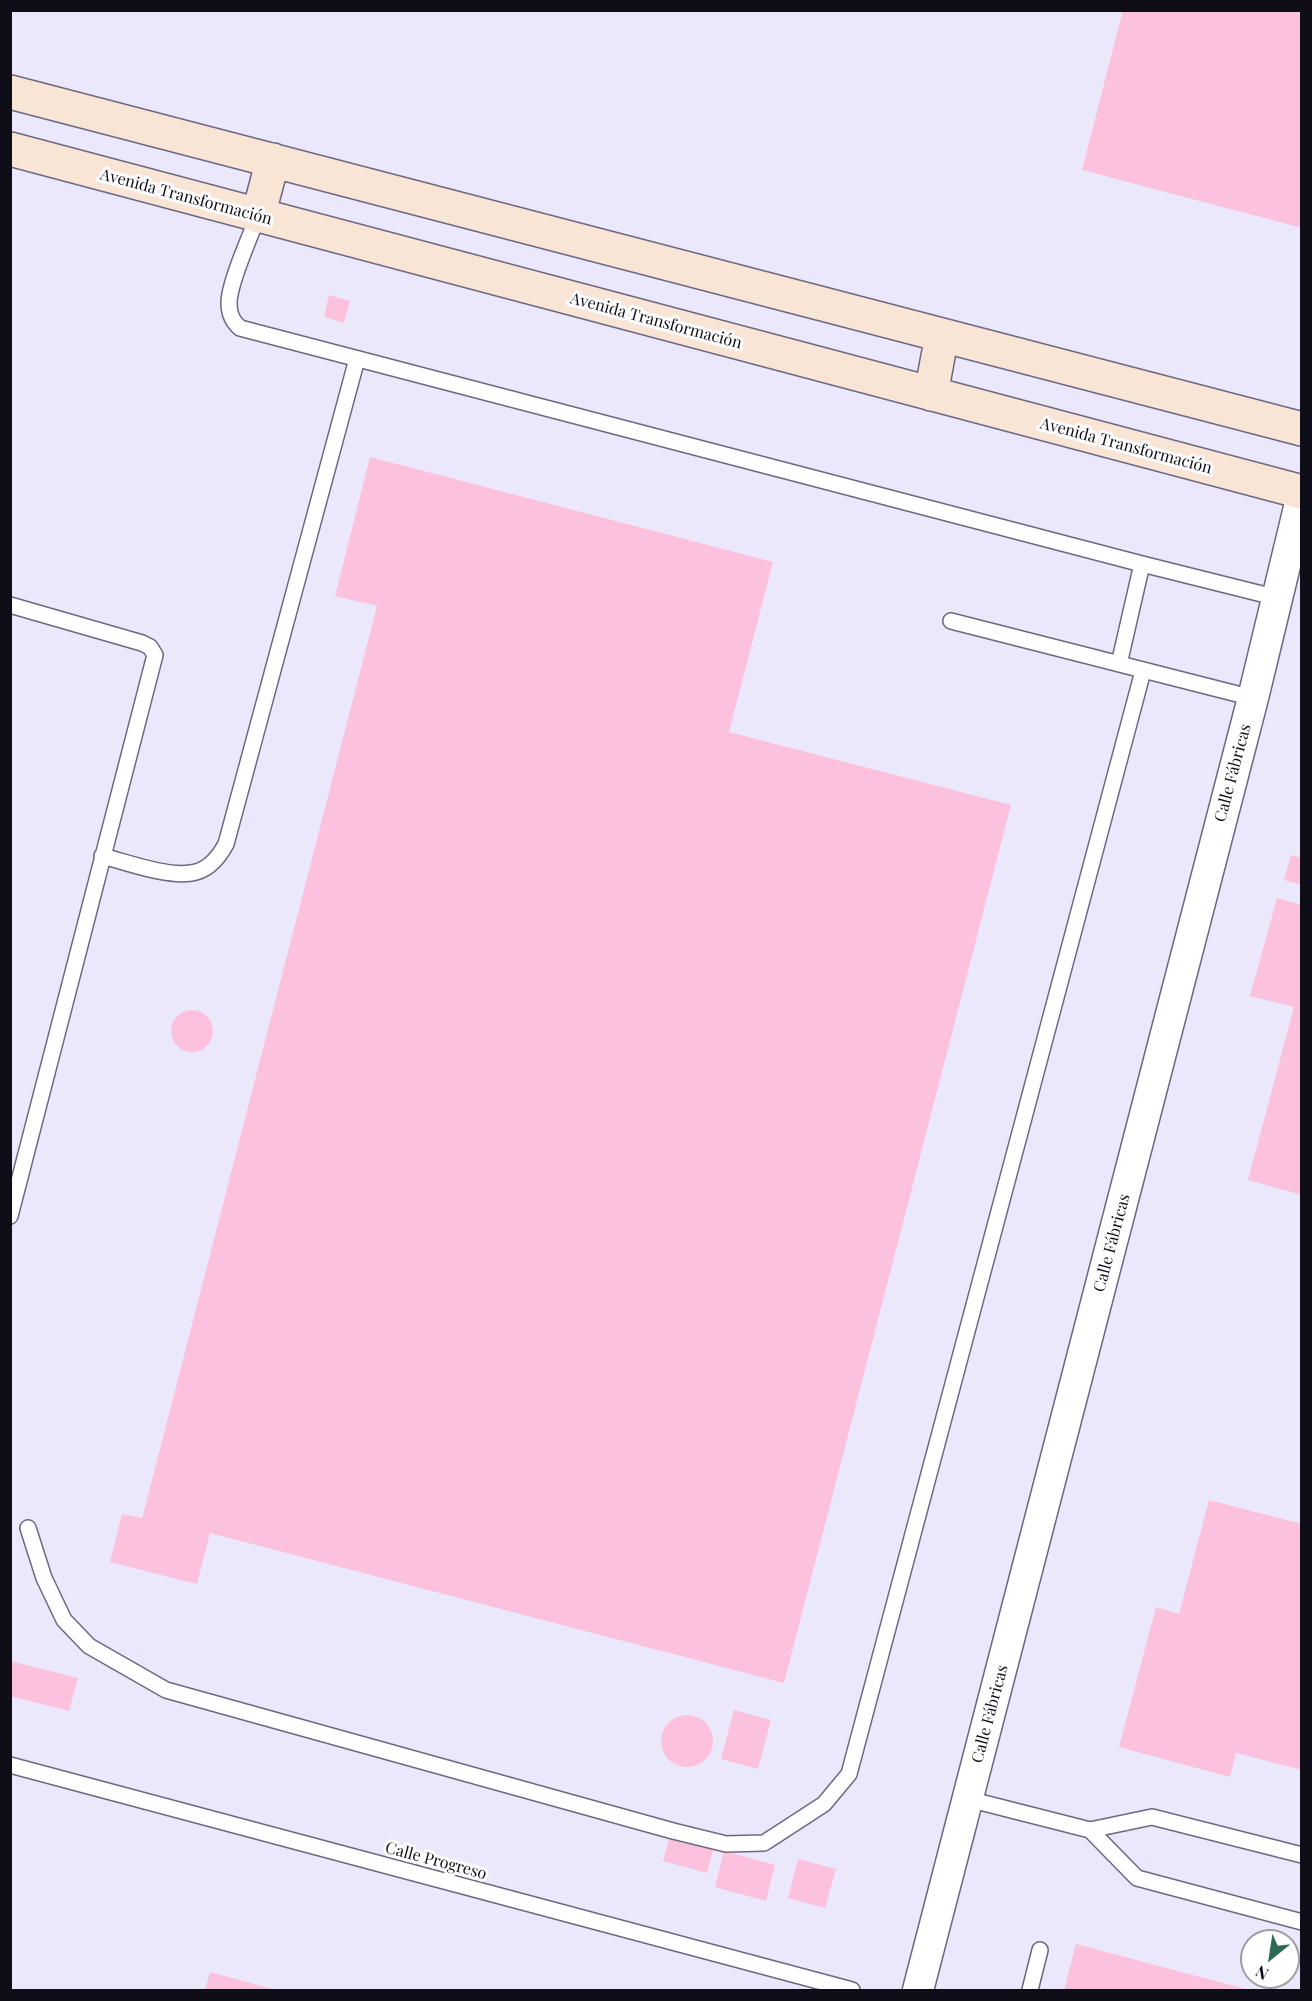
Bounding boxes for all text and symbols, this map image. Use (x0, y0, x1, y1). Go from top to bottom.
street label: Avenida Transformación (98, 165, 274, 229)
street label: Avenida Transformación (568, 289, 744, 353)
street label: Avenida Transformación (1038, 414, 1214, 478)
street label: Calle Fábricas (1211, 722, 1255, 824)
street label: Calle Fábricas (1090, 1192, 1134, 1294)
street label: Calle Fábricas (968, 1663, 1012, 1765)
street label: Calle Progreso (383, 1838, 489, 1884)
north arrow (1240, 1929, 1300, 1989)
text: N (1251, 1961, 1272, 1985)

